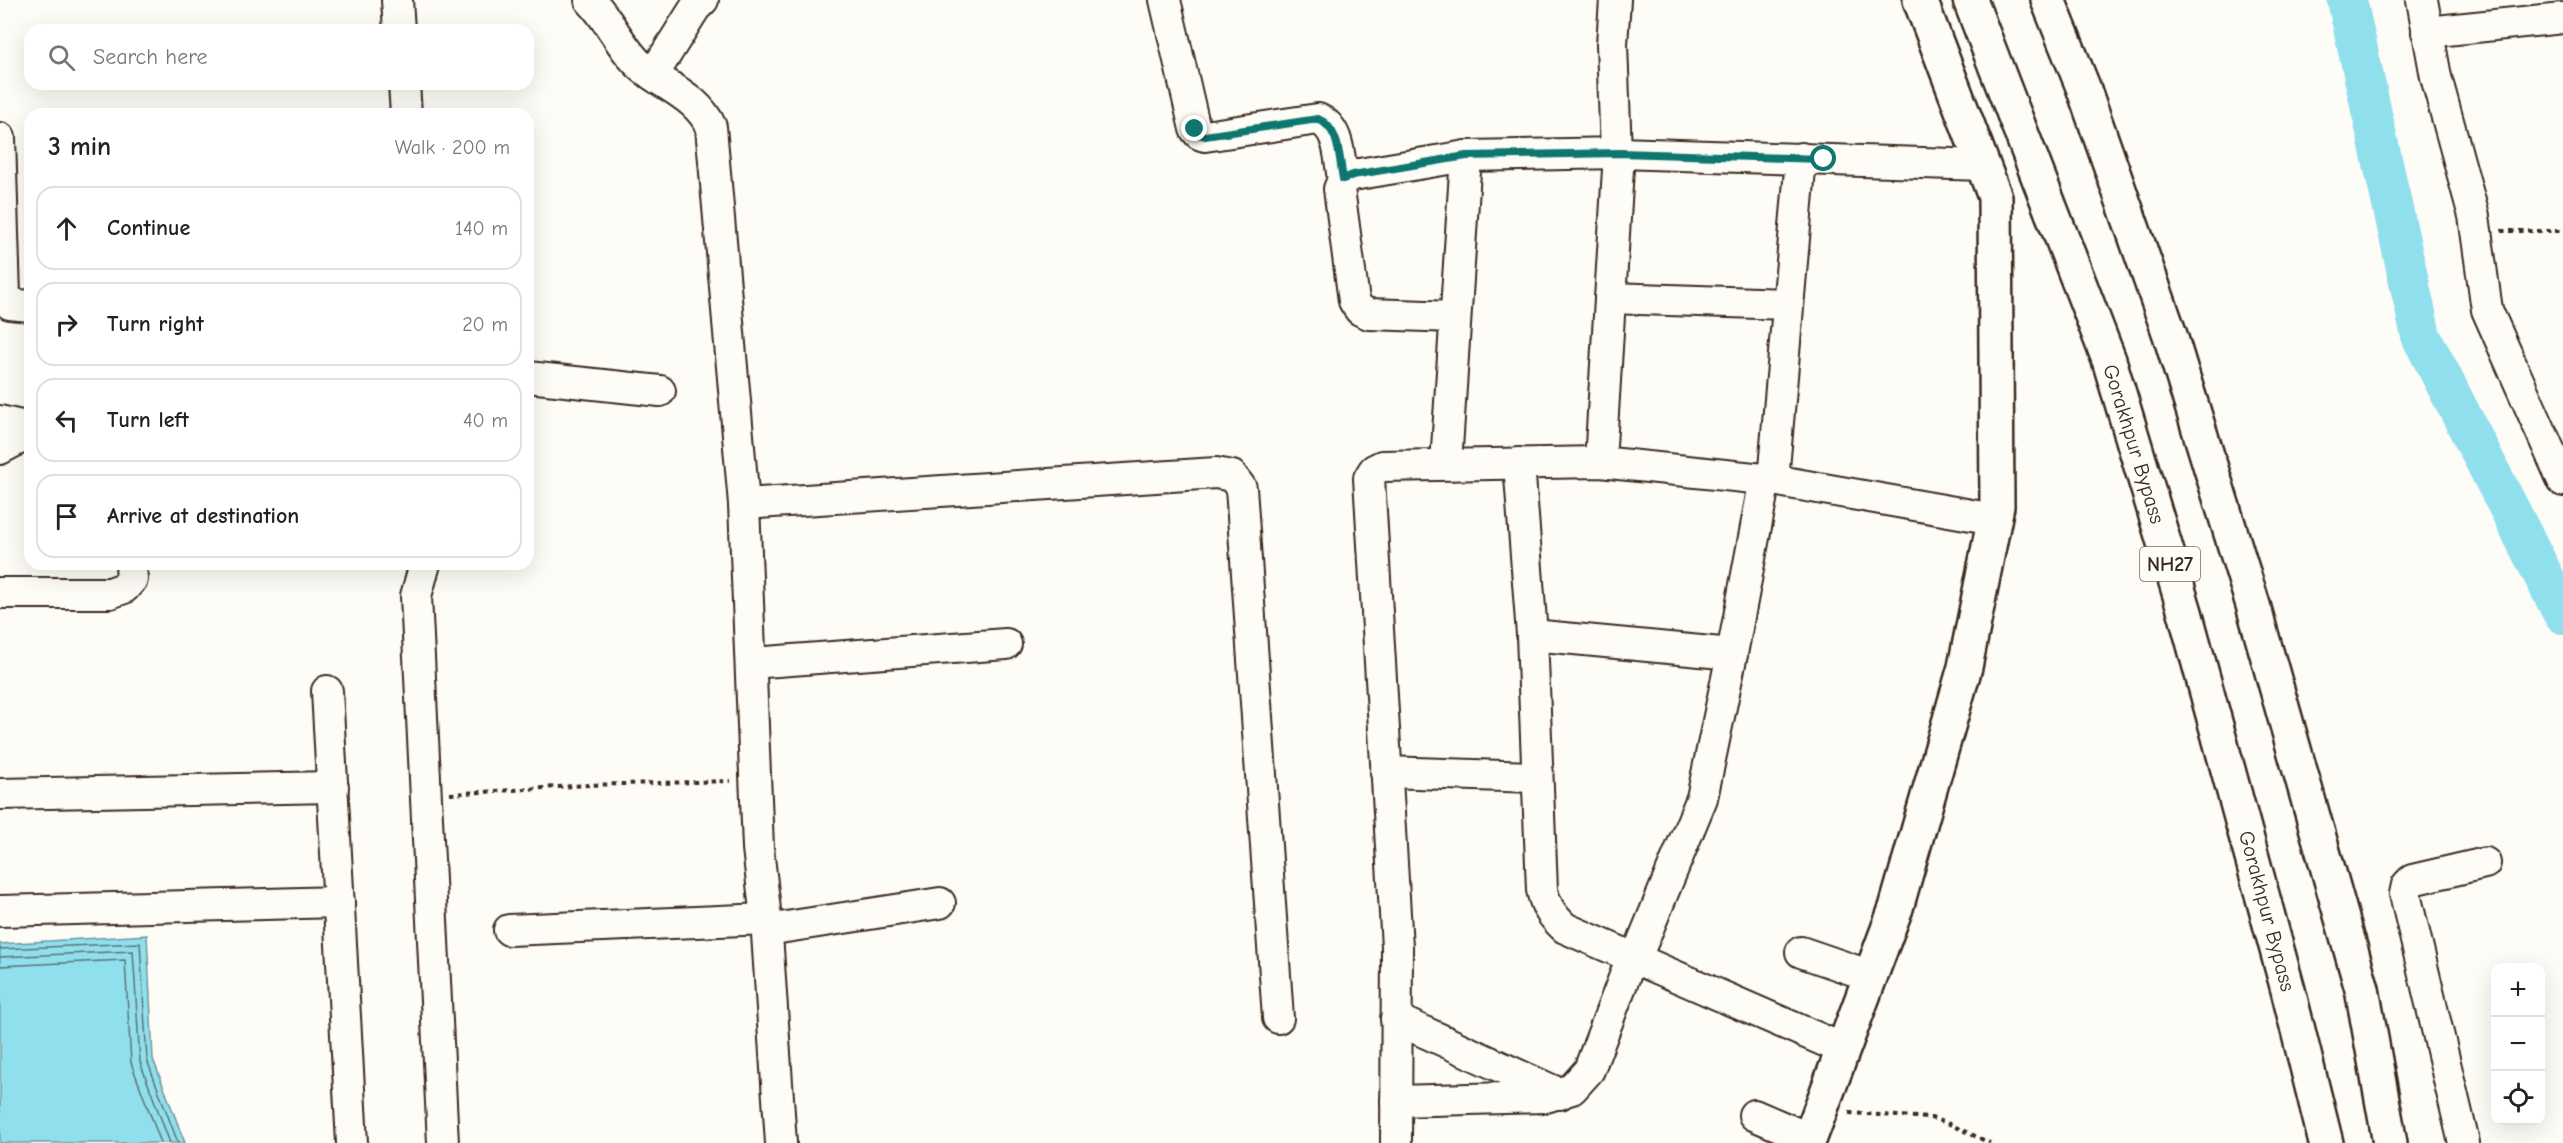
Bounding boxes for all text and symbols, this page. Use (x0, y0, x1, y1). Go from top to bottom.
search box (24, 24, 534, 90)
icon: search (45, 41, 78, 74)
text: Search here (93, 44, 208, 70)
route end (1181, 115, 1207, 141)
text: 3 min (48, 132, 111, 162)
text: Walk · 200 m (395, 136, 510, 159)
route start (1810, 145, 1836, 171)
icon: ahead (50, 212, 83, 245)
text: Continue (107, 215, 190, 241)
text: 140 m (455, 217, 508, 240)
icon: right (50, 308, 83, 341)
text: Turn right (107, 311, 204, 337)
text: 20 m (462, 313, 508, 336)
street label: Gorakhpur Bypass (2098, 361, 2170, 527)
icon: left (50, 404, 83, 437)
text: Turn left (107, 407, 189, 433)
text: 40 m (463, 409, 508, 432)
icon: arrive (50, 500, 83, 533)
text: Arrive at destination (107, 503, 299, 529)
road number: NH27 (2140, 547, 2200, 581)
street label: Gorakhpur Bypass (2234, 828, 2300, 994)
map controls (2491, 963, 2545, 1125)
button: + (2491, 963, 2545, 1017)
button: − (2491, 1017, 2545, 1071)
button: locate (2491, 1071, 2545, 1125)

